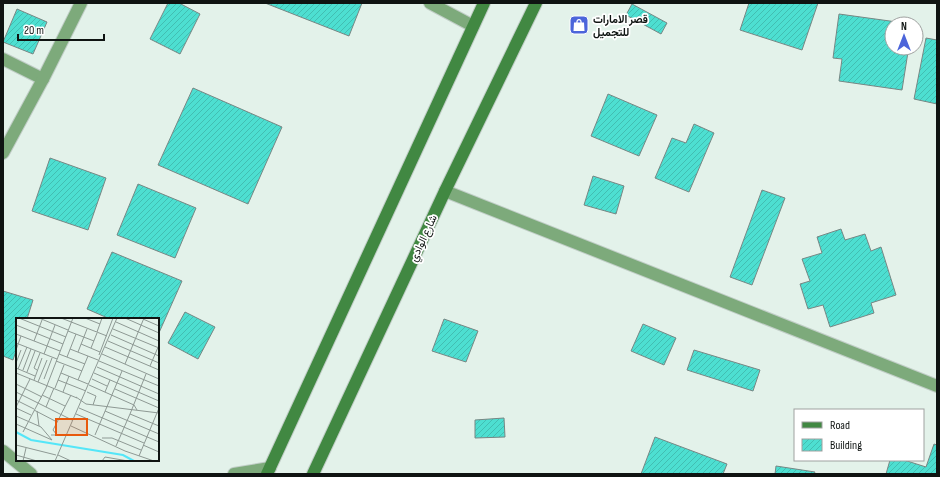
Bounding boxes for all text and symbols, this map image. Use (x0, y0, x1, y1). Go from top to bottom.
place label: قصر الامارات للتجميل (593, 13, 648, 39)
shop icon: قصر الامارات للتجميل (568, 14, 590, 36)
scale bar (18, 16, 104, 42)
north arrow (884, 16, 924, 56)
text: N (901, 20, 907, 33)
text: 20 m (24, 23, 44, 38)
street label: شارع الوادي (407, 212, 443, 265)
inset map (16, 318, 159, 461)
legend (794, 409, 924, 461)
text: Road (830, 418, 850, 433)
text: Building (830, 438, 862, 453)

